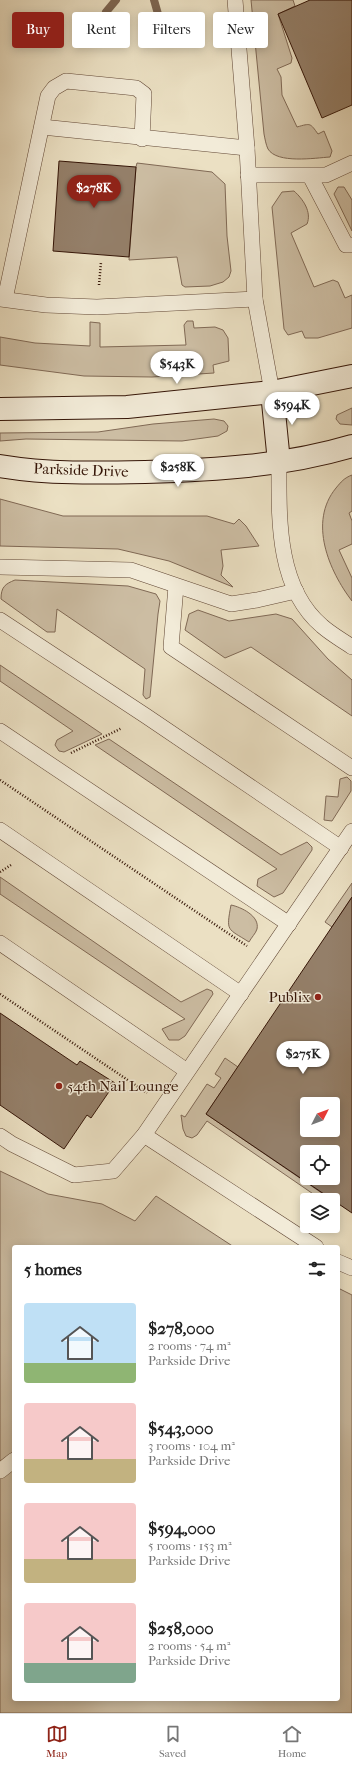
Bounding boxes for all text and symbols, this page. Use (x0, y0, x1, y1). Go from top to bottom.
chip: Buy (12, 12, 64, 48)
chip: Rent (72, 12, 130, 48)
chip: Filters (138, 12, 205, 48)
chip: New (213, 12, 268, 48)
pin: $278K (66, 175, 122, 209)
text: $278K (76, 180, 112, 195)
pin: $543K (149, 351, 205, 385)
text: $543K (159, 356, 195, 371)
pin: $594K (264, 392, 320, 426)
text: $594K (274, 397, 310, 412)
pin: $258K (150, 454, 206, 488)
street label: Parkside Drive (33, 459, 129, 481)
text: $258K (160, 459, 196, 474)
place label: Publix (268, 988, 310, 1006)
marker: Publix (313, 992, 323, 1002)
pin: $275K (275, 1041, 331, 1075)
text: $275K (285, 1046, 321, 1061)
place label: 54th Nail Lounge (67, 1077, 179, 1095)
marker: 54th Nail Lounge (54, 1081, 64, 1091)
north arrow (300, 1097, 340, 1137)
map controls (300, 1097, 340, 1233)
button: locate (300, 1145, 340, 1185)
button: layers (300, 1193, 340, 1233)
icon: filters (306, 1258, 328, 1280)
text: 5 homes (24, 1259, 82, 1279)
text: $278,000 (148, 1318, 215, 1338)
icon: home (56, 1319, 104, 1367)
text: 2 rooms · 74 m² (148, 1338, 231, 1353)
text: Parkside Drive (148, 1353, 230, 1368)
text: $543,000 (148, 1418, 213, 1438)
icon: home (56, 1419, 104, 1467)
text: 3 rooms · 104 m² (148, 1438, 235, 1453)
text: Parkside Drive (148, 1453, 230, 1468)
text: $594,000 (148, 1518, 216, 1538)
icon: home (56, 1519, 104, 1567)
text: 5 rooms · 153 m² (148, 1538, 232, 1553)
text: Parkside Drive (148, 1553, 230, 1568)
text: $258,000 (148, 1618, 214, 1638)
icon: home (56, 1619, 104, 1667)
text: 2 rooms · 54 m² (148, 1638, 230, 1653)
text: Parkside Drive (148, 1653, 230, 1668)
tab: Map (46, 1723, 68, 1760)
tab: Saved (159, 1723, 186, 1760)
tab: Home (278, 1723, 306, 1760)

